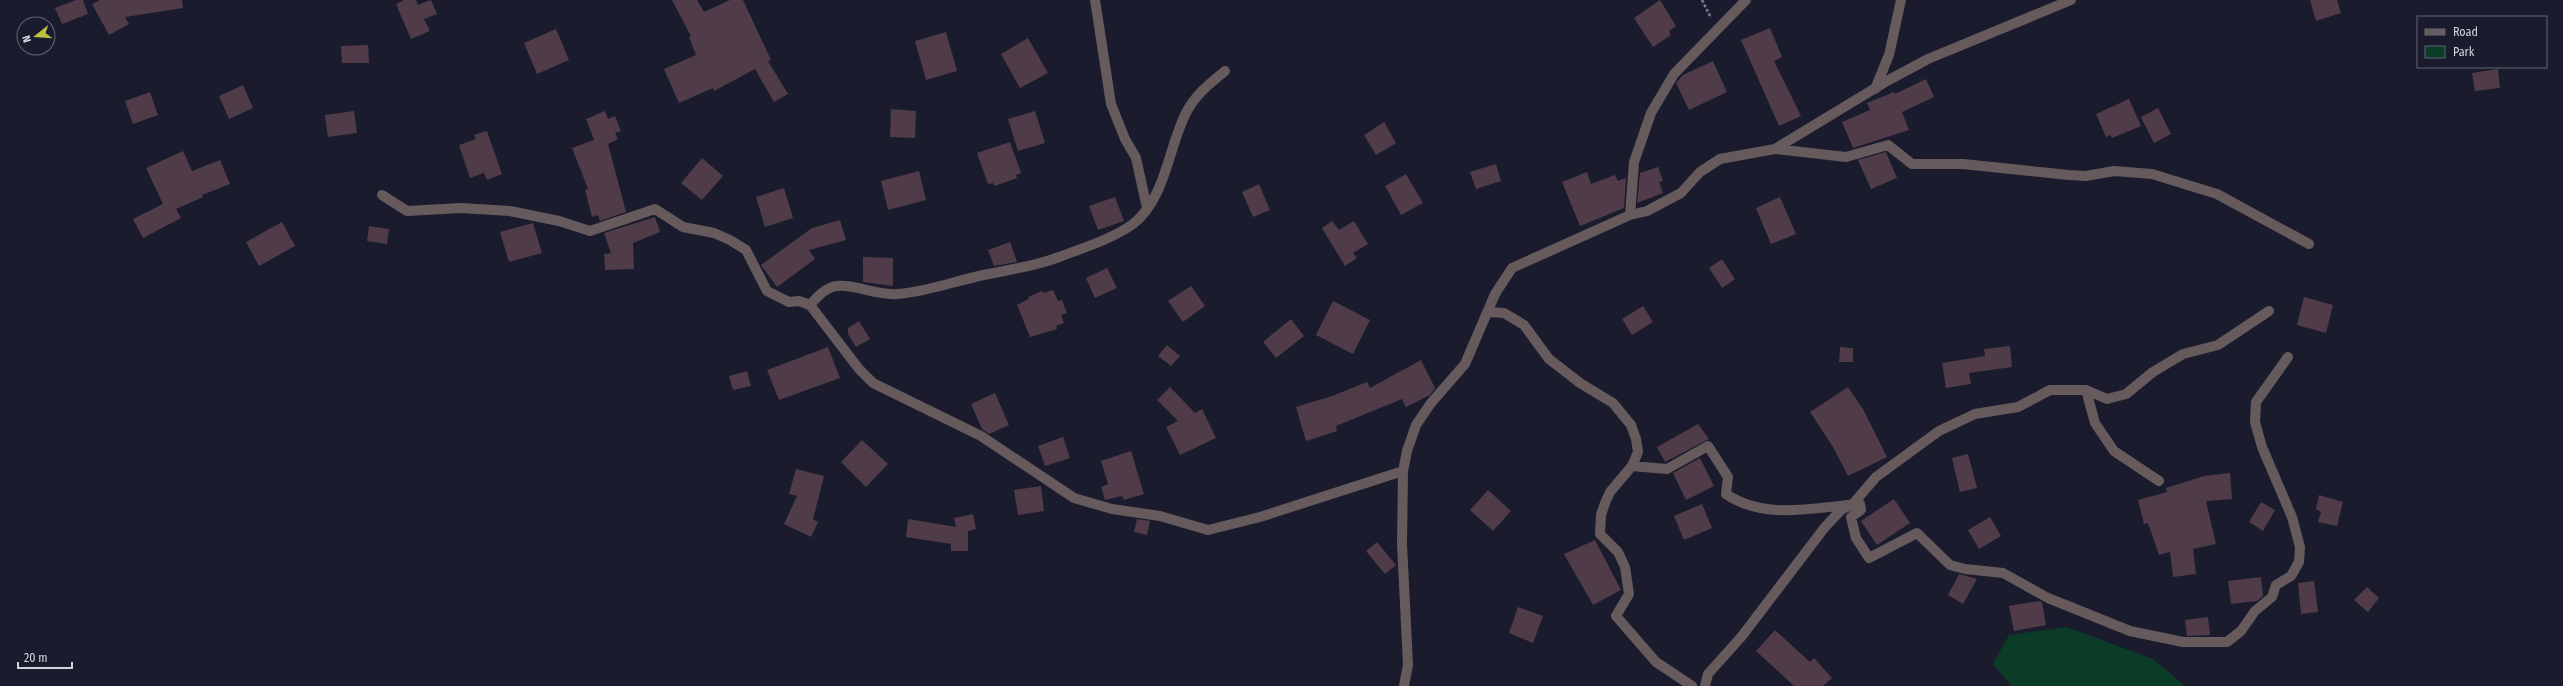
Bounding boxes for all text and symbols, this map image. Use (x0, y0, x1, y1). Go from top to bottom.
north arrow (16, 16, 56, 56)
legend (2417, 16, 2547, 68)
text: Road (2453, 25, 2478, 39)
text: N (20, 34, 34, 44)
text: Park (2453, 45, 2475, 59)
scale bar (18, 644, 72, 670)
text: 20 m (24, 651, 48, 665)

